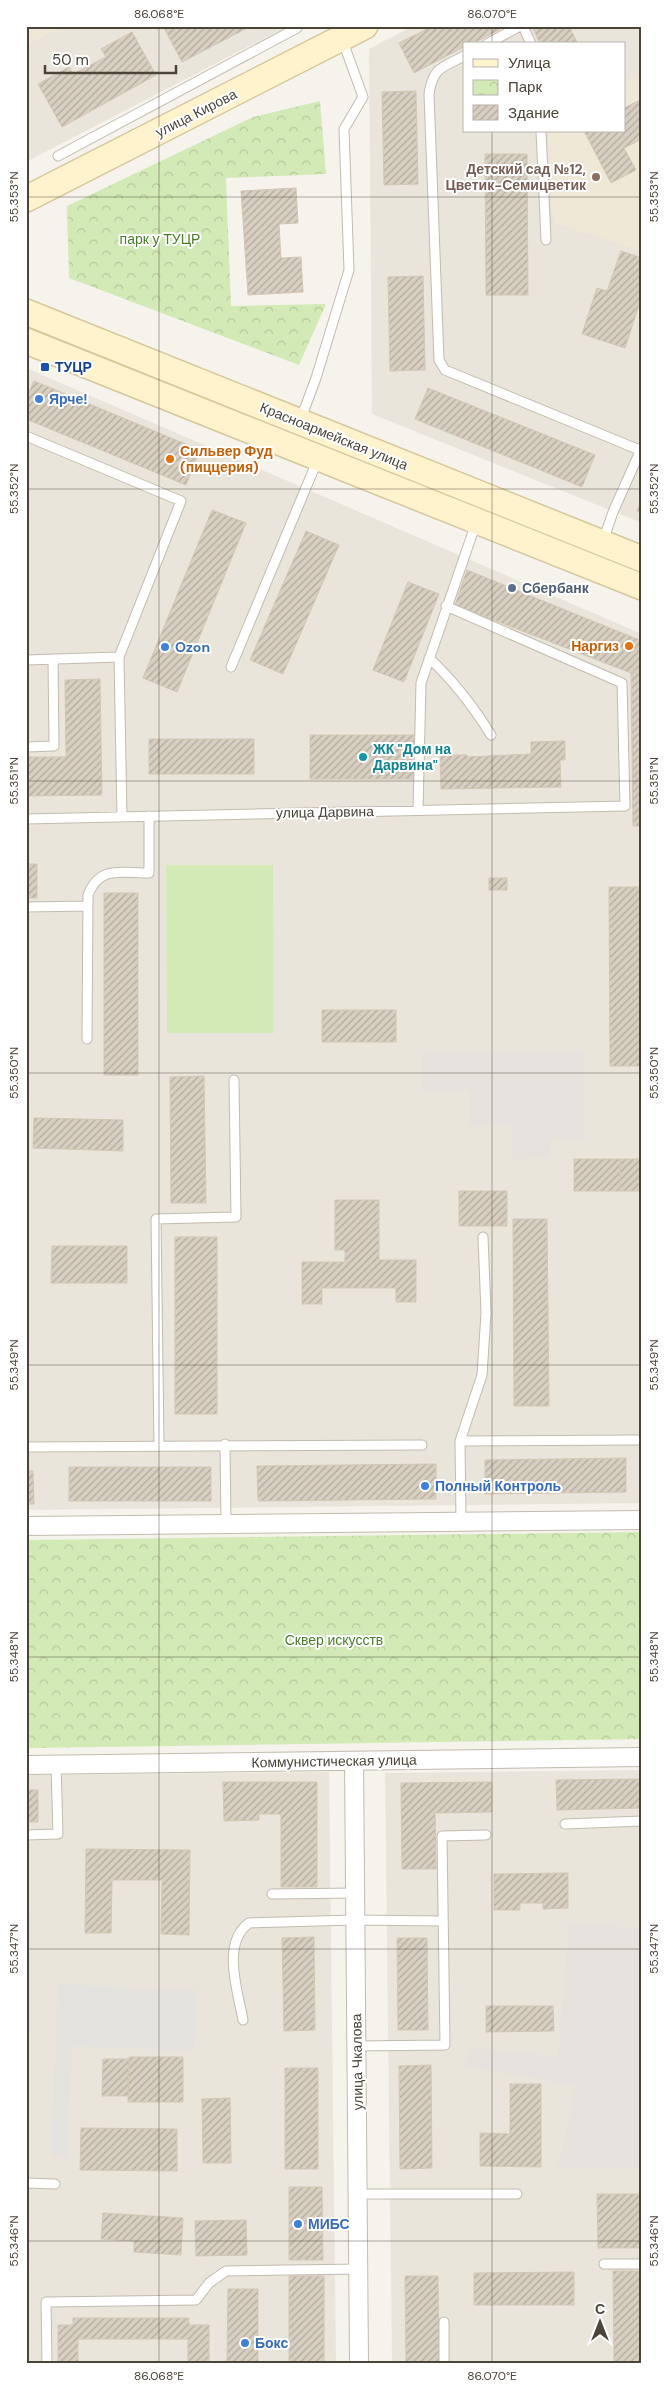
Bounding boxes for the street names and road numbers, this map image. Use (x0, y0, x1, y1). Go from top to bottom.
street label: улица Кирова (152, 85, 240, 141)
street label: Красноармейская улица (257, 398, 411, 474)
street label: улица Дарвина (276, 802, 374, 822)
street label: Коммунистическая улица (251, 1751, 417, 1771)
street label: улица Чкалова (347, 2013, 367, 2111)

